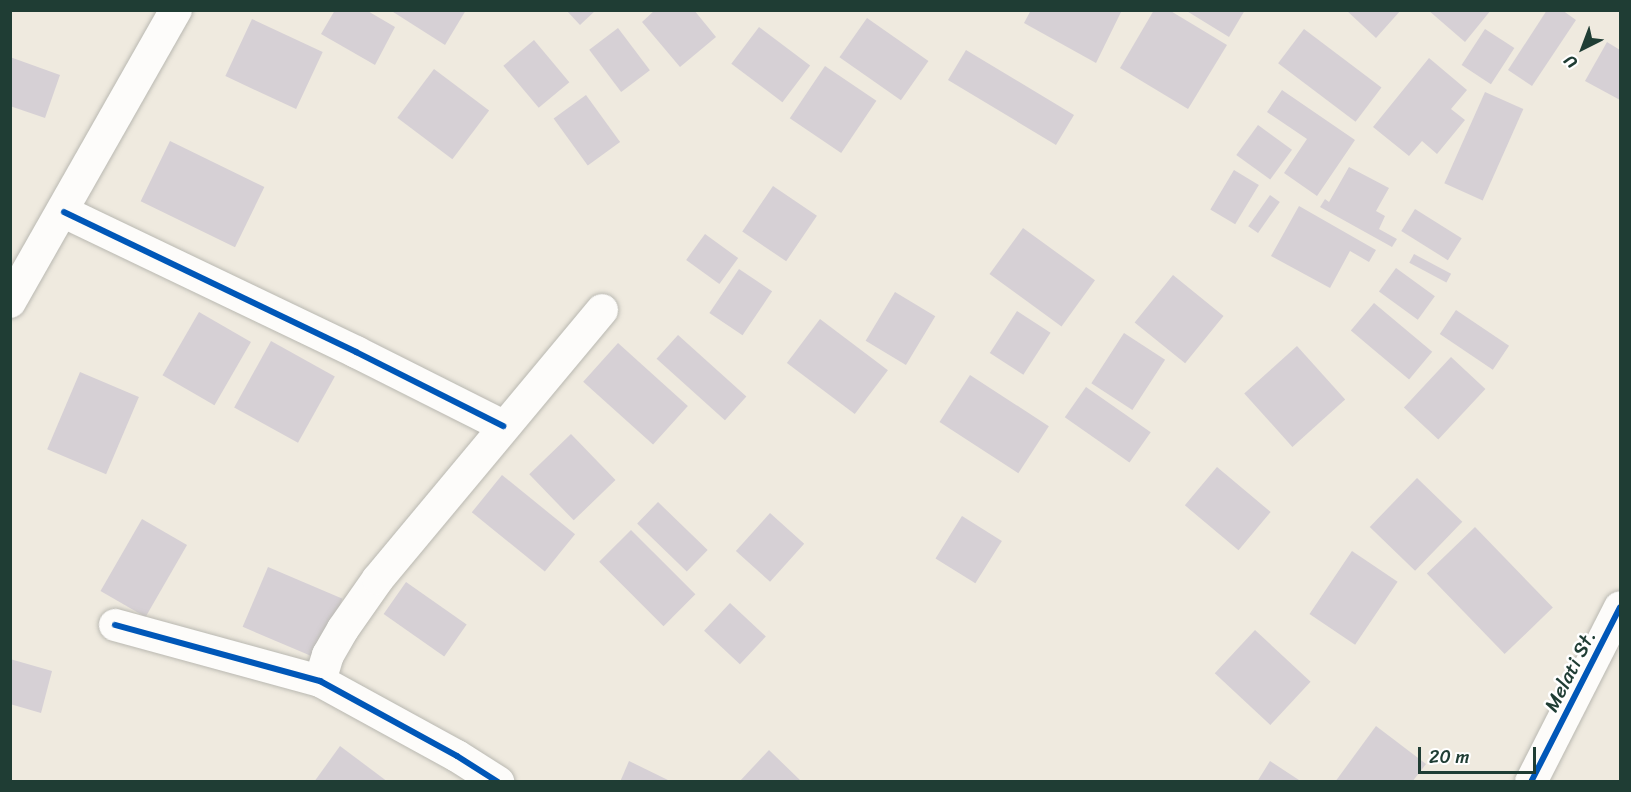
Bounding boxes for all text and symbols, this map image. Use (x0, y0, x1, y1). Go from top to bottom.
north arrow (1553, 18, 1613, 78)
text: U (1557, 47, 1584, 76)
street label: Melati St. (1539, 626, 1601, 716)
scale bar (1421, 735, 1540, 773)
text: 20 m (1429, 741, 1469, 773)

